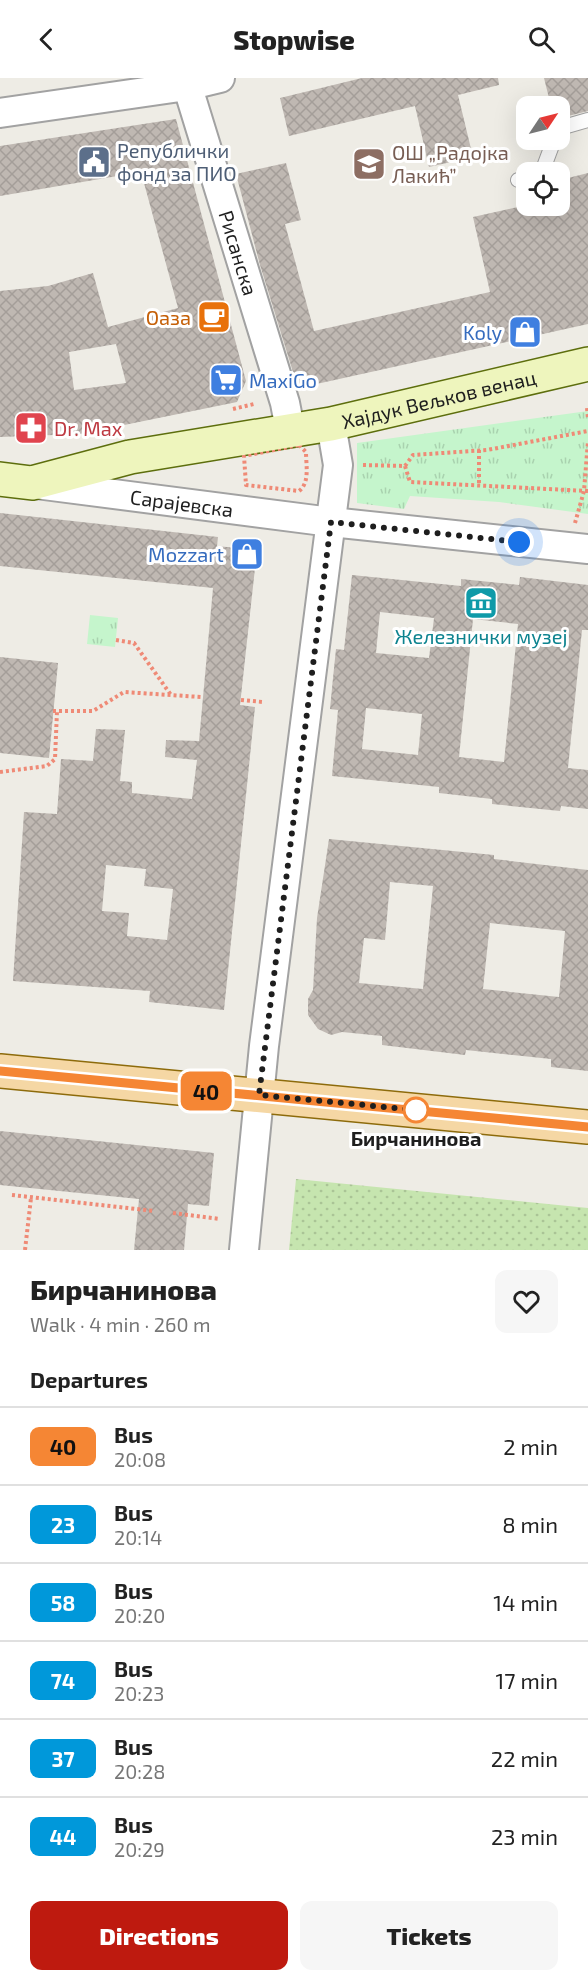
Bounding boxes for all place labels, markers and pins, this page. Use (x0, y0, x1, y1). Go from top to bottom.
place label: Републички фонд за ПИО (117, 138, 237, 185)
place label: ОШ „Радојка Лакић” (392, 140, 509, 187)
public building icon: Републички фонд за ПИО (76, 144, 112, 180)
school or university icon: ОШ „Радојка Лакић” (351, 146, 387, 182)
cafe icon: Оаза (196, 299, 232, 335)
place label: Оаза (146, 305, 191, 329)
shop icon: Koly (507, 314, 543, 350)
place label: Koly (463, 320, 502, 344)
supermarket icon: MaxiGo (208, 362, 244, 398)
place label: MaxiGo (249, 368, 317, 392)
pharmacy icon: Dr. Max (13, 410, 49, 446)
place label: Dr. Max (54, 416, 123, 440)
shop icon: Mozzart (229, 536, 265, 572)
place label: Mozzart (148, 542, 224, 566)
museum icon: Железнички музеј (463, 585, 499, 621)
place label: Железнички музеј (394, 624, 568, 649)
marker: Бирчанинова (403, 1097, 429, 1123)
place label: Бирчанинова (351, 1126, 481, 1150)

